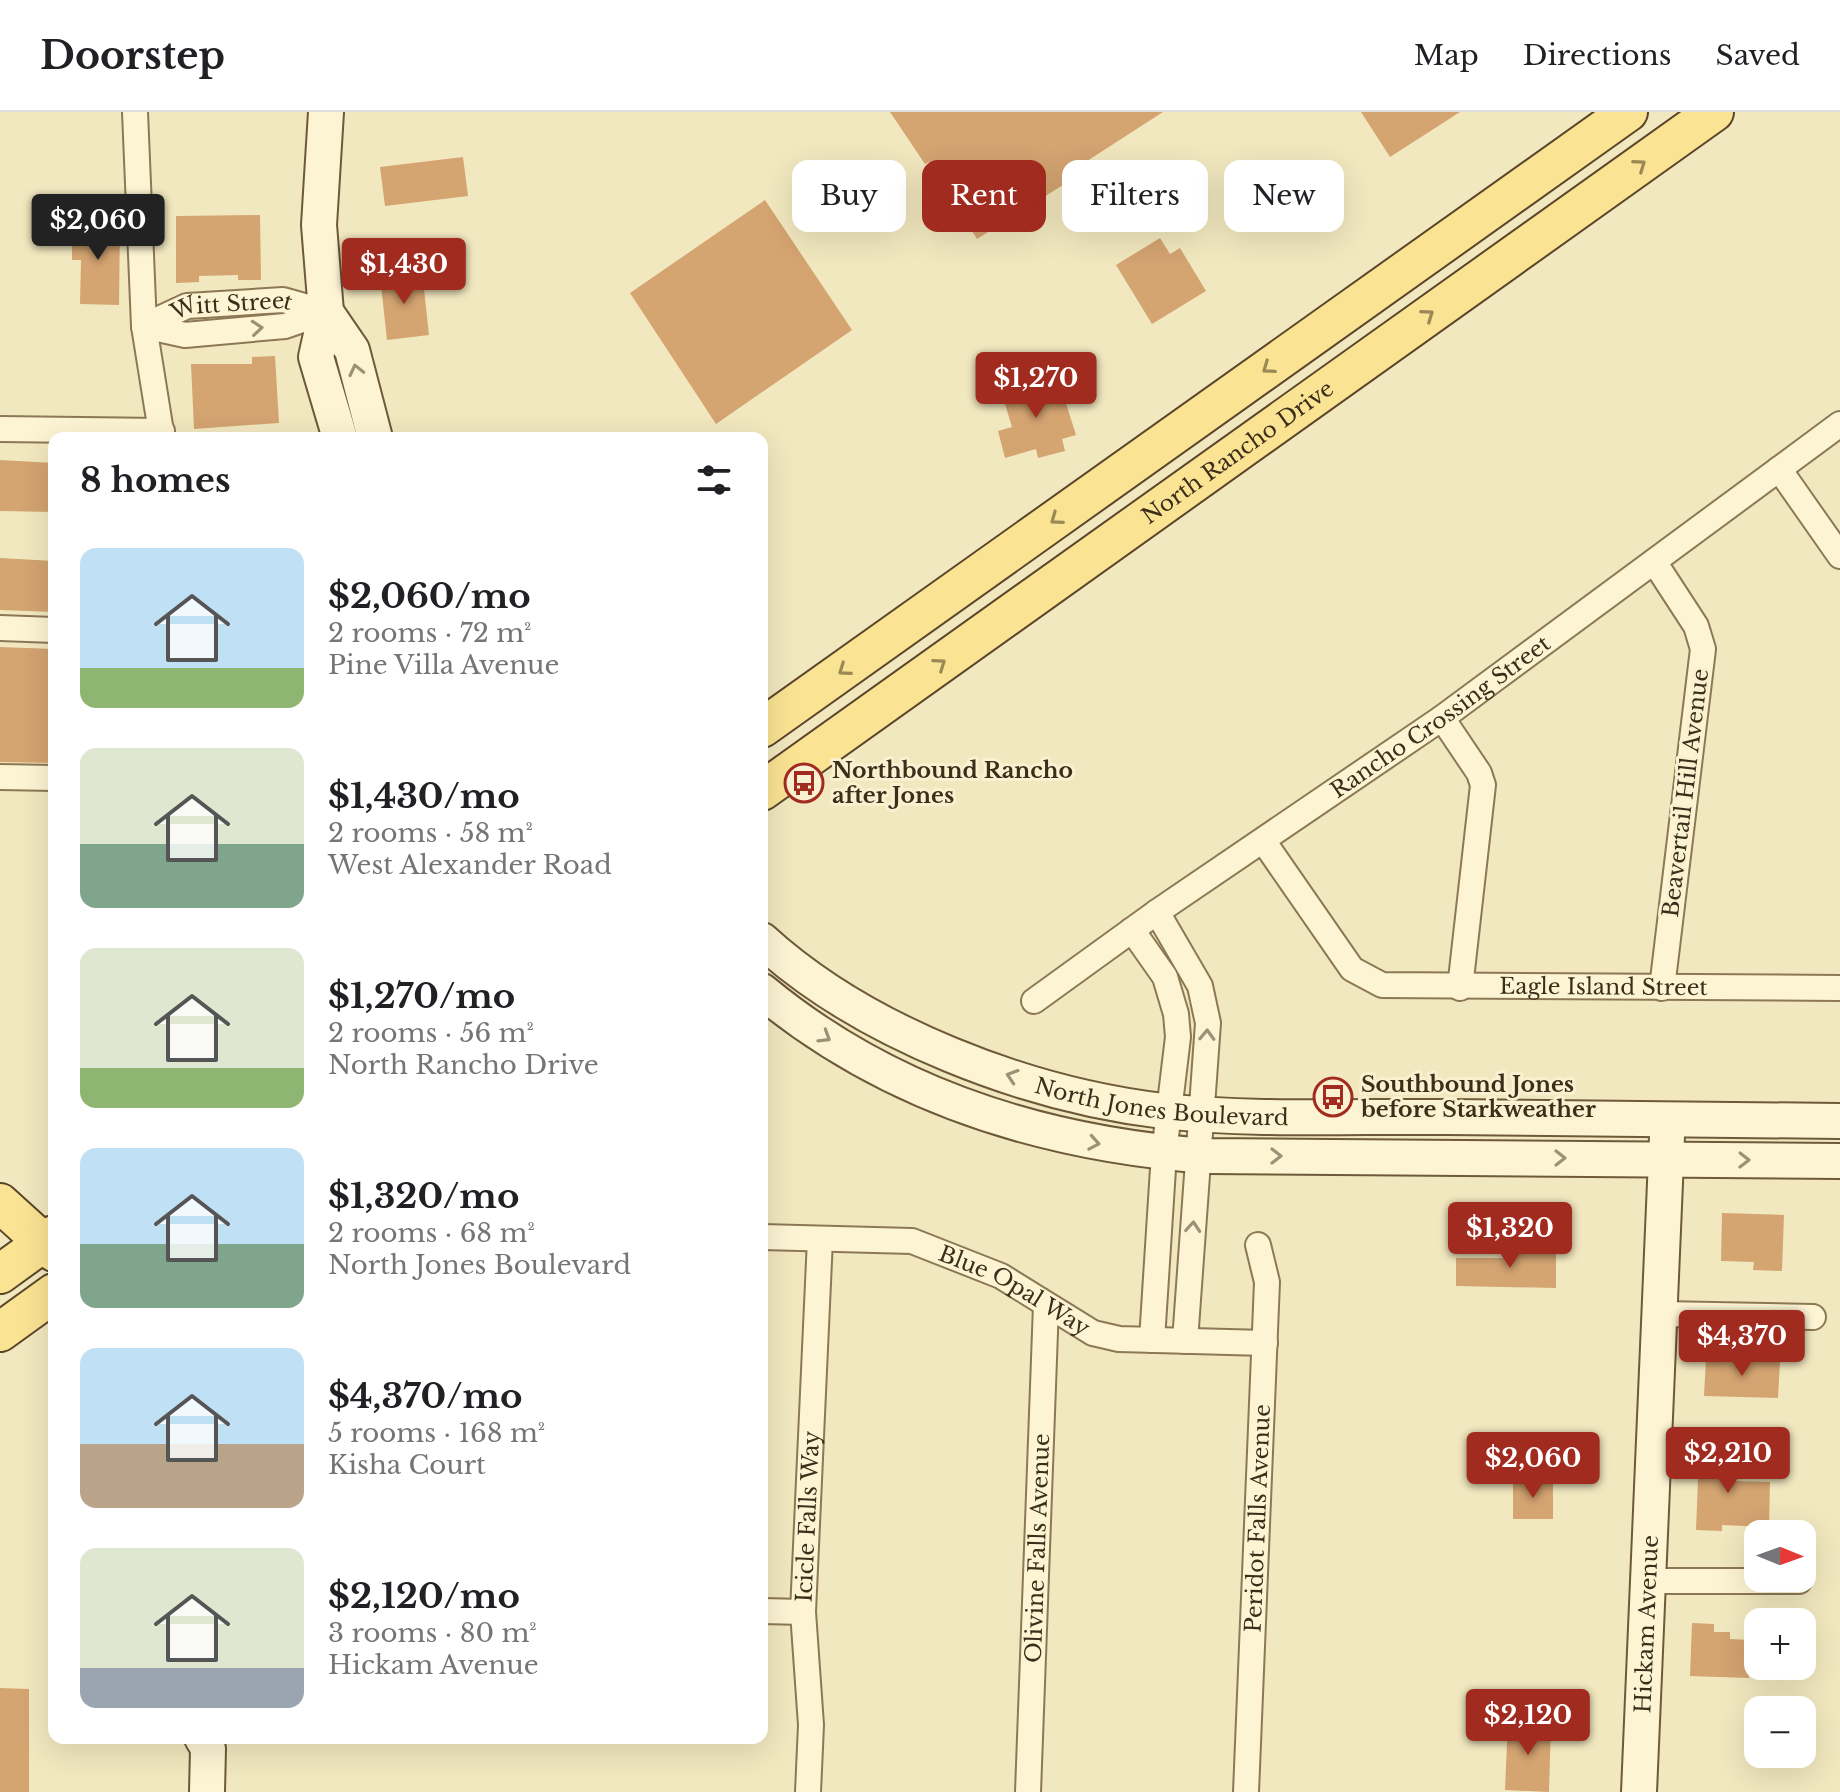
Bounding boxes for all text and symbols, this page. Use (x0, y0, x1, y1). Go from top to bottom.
text: Doorstep (40, 32, 225, 79)
text: Map (1414, 38, 1479, 73)
text: Directions (1523, 38, 1672, 73)
text: Saved (1716, 38, 1800, 73)
chip: Buy (792, 160, 906, 232)
chip: Rent (922, 160, 1046, 232)
chip: Filters (1062, 160, 1208, 232)
chip: New (1224, 160, 1344, 232)
one-way arrow (1631, 160, 1645, 175)
pin: $2,060 (33, 194, 163, 262)
text: $2,060 (50, 204, 146, 236)
pin: $1,430 (339, 238, 469, 306)
text: $1,430 (360, 248, 448, 280)
street label: Witt Street (166, 287, 296, 326)
one-way arrow (1419, 310, 1433, 325)
one-way arrow (251, 320, 264, 337)
pin: $1,270 (971, 352, 1101, 420)
one-way arrow (1262, 358, 1276, 373)
text: $1,270 (994, 362, 1078, 394)
one-way arrow (348, 363, 365, 377)
street label: North Rancho Drive (1137, 375, 1339, 530)
icon: filters (692, 458, 736, 502)
text: 8 homes (80, 459, 231, 501)
one-way arrow (1051, 509, 1065, 524)
text: $2,060/mo (328, 575, 531, 617)
icon: home (144, 580, 240, 676)
text: 2 rooms · 72 m² (328, 617, 531, 649)
street label: Rancho Crossing Street (1326, 629, 1556, 804)
text: Pine Villa Avenue (328, 649, 559, 681)
one-way arrow (839, 660, 853, 675)
one-way arrow (931, 660, 945, 674)
street label: Beavertail Hill Avenue (1657, 667, 1714, 919)
place label: Northbound Rancho after Jones (832, 757, 1073, 809)
bus stop icon: Northbound Rancho after Jones (783, 762, 825, 804)
text: $1,430/mo (328, 775, 520, 817)
icon: home (144, 780, 240, 876)
text: 2 rooms · 58 m² (328, 817, 533, 849)
text: West Alexander Road (328, 849, 612, 881)
street label: Eagle Island Street (1499, 973, 1708, 1001)
text: $1,270/mo (328, 975, 515, 1017)
icon: home (144, 980, 240, 1076)
text: 2 rooms · 56 m² (328, 1017, 534, 1049)
one-way arrow (816, 1027, 831, 1042)
one-way arrow (1199, 1029, 1216, 1041)
text: North Rancho Drive (328, 1049, 599, 1081)
one-way arrow (1005, 1069, 1019, 1085)
place label: Southbound Jones before Starkweather (1360, 1071, 1596, 1123)
street label: North Jones Boulevard (1032, 1072, 1289, 1131)
bus stop icon: Southbound Jones before Starkweather (1312, 1076, 1354, 1118)
one-way arrow (1087, 1133, 1101, 1150)
one-way arrow (1270, 1147, 1283, 1165)
one-way arrow (1554, 1149, 1567, 1167)
one-way arrow (1738, 1151, 1751, 1169)
text: $1,320/mo (328, 1175, 519, 1217)
icon: home (144, 1180, 240, 1276)
pin: $1,320 (1445, 1202, 1575, 1270)
text: $1,320 (1466, 1212, 1554, 1244)
text: 2 rooms · 68 m² (328, 1217, 535, 1249)
one-way arrow (1184, 1220, 1201, 1233)
street label: Blue Opal Way (935, 1240, 1095, 1342)
text: North Jones Boulevard (328, 1249, 631, 1281)
pin: $4,370 (1677, 1310, 1807, 1378)
text: $4,370 (1697, 1320, 1787, 1352)
text: $4,370/mo (328, 1375, 523, 1417)
icon: home (144, 1380, 240, 1476)
street label: Peridot Falls Avenue (1240, 1403, 1276, 1633)
text: 5 rooms · 168 m² (328, 1417, 545, 1449)
pin: $2,210 (1663, 1427, 1793, 1495)
street label: Icicle Falls Way (790, 1430, 825, 1603)
pin: $2,060 (1468, 1432, 1598, 1500)
street label: Olivine Falls Avenue (1020, 1433, 1055, 1664)
text: $2,210 (1684, 1437, 1772, 1469)
text: $2,060 (1485, 1442, 1581, 1474)
text: Kisha Court (328, 1449, 486, 1481)
north arrow (1744, 1520, 1816, 1592)
map controls (1744, 1520, 1816, 1768)
street label: Hickam Avenue (1629, 1535, 1664, 1714)
text: $2,120/mo (328, 1575, 520, 1617)
icon: home (144, 1580, 240, 1676)
button: + (1744, 1608, 1816, 1680)
text: 3 rooms · 80 m² (328, 1617, 537, 1649)
text: Hickam Avenue (328, 1649, 539, 1681)
pin: $2,120 (1463, 1689, 1593, 1757)
button: − (1744, 1696, 1816, 1768)
text: $2,120 (1484, 1699, 1572, 1731)

